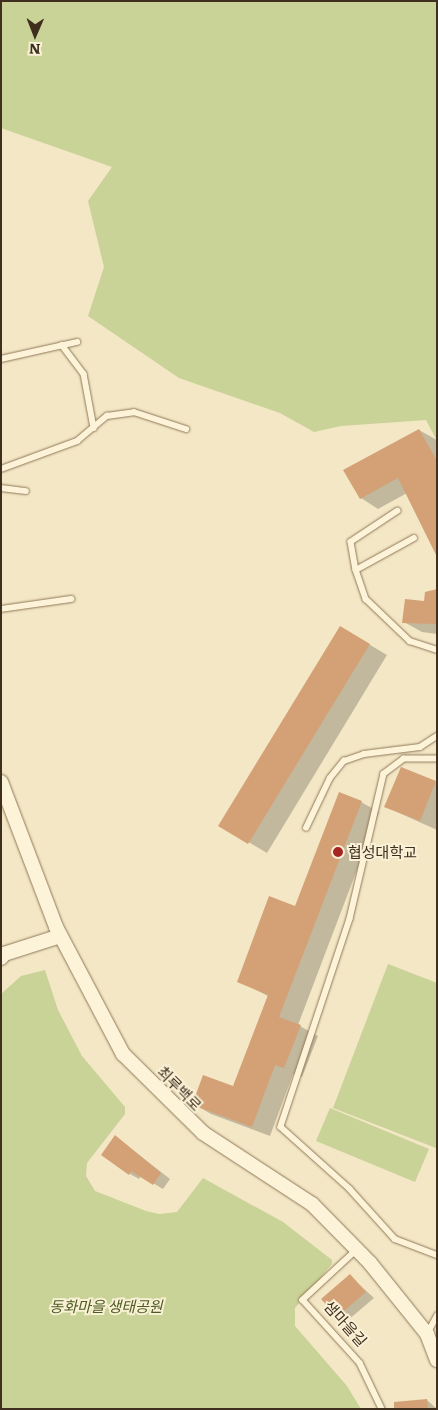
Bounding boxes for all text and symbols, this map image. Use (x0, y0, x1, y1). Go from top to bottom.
north arrow (10, 10, 60, 60)
text: N (29, 40, 41, 60)
place label: 협성대학교 (348, 843, 417, 861)
marker: 협성대학교 (332, 846, 344, 858)
street label: 최루백로 (154, 1062, 206, 1114)
street label: 샘마을길 (321, 1296, 371, 1350)
park label: 동화마을 생태공원 (49, 1297, 163, 1315)

